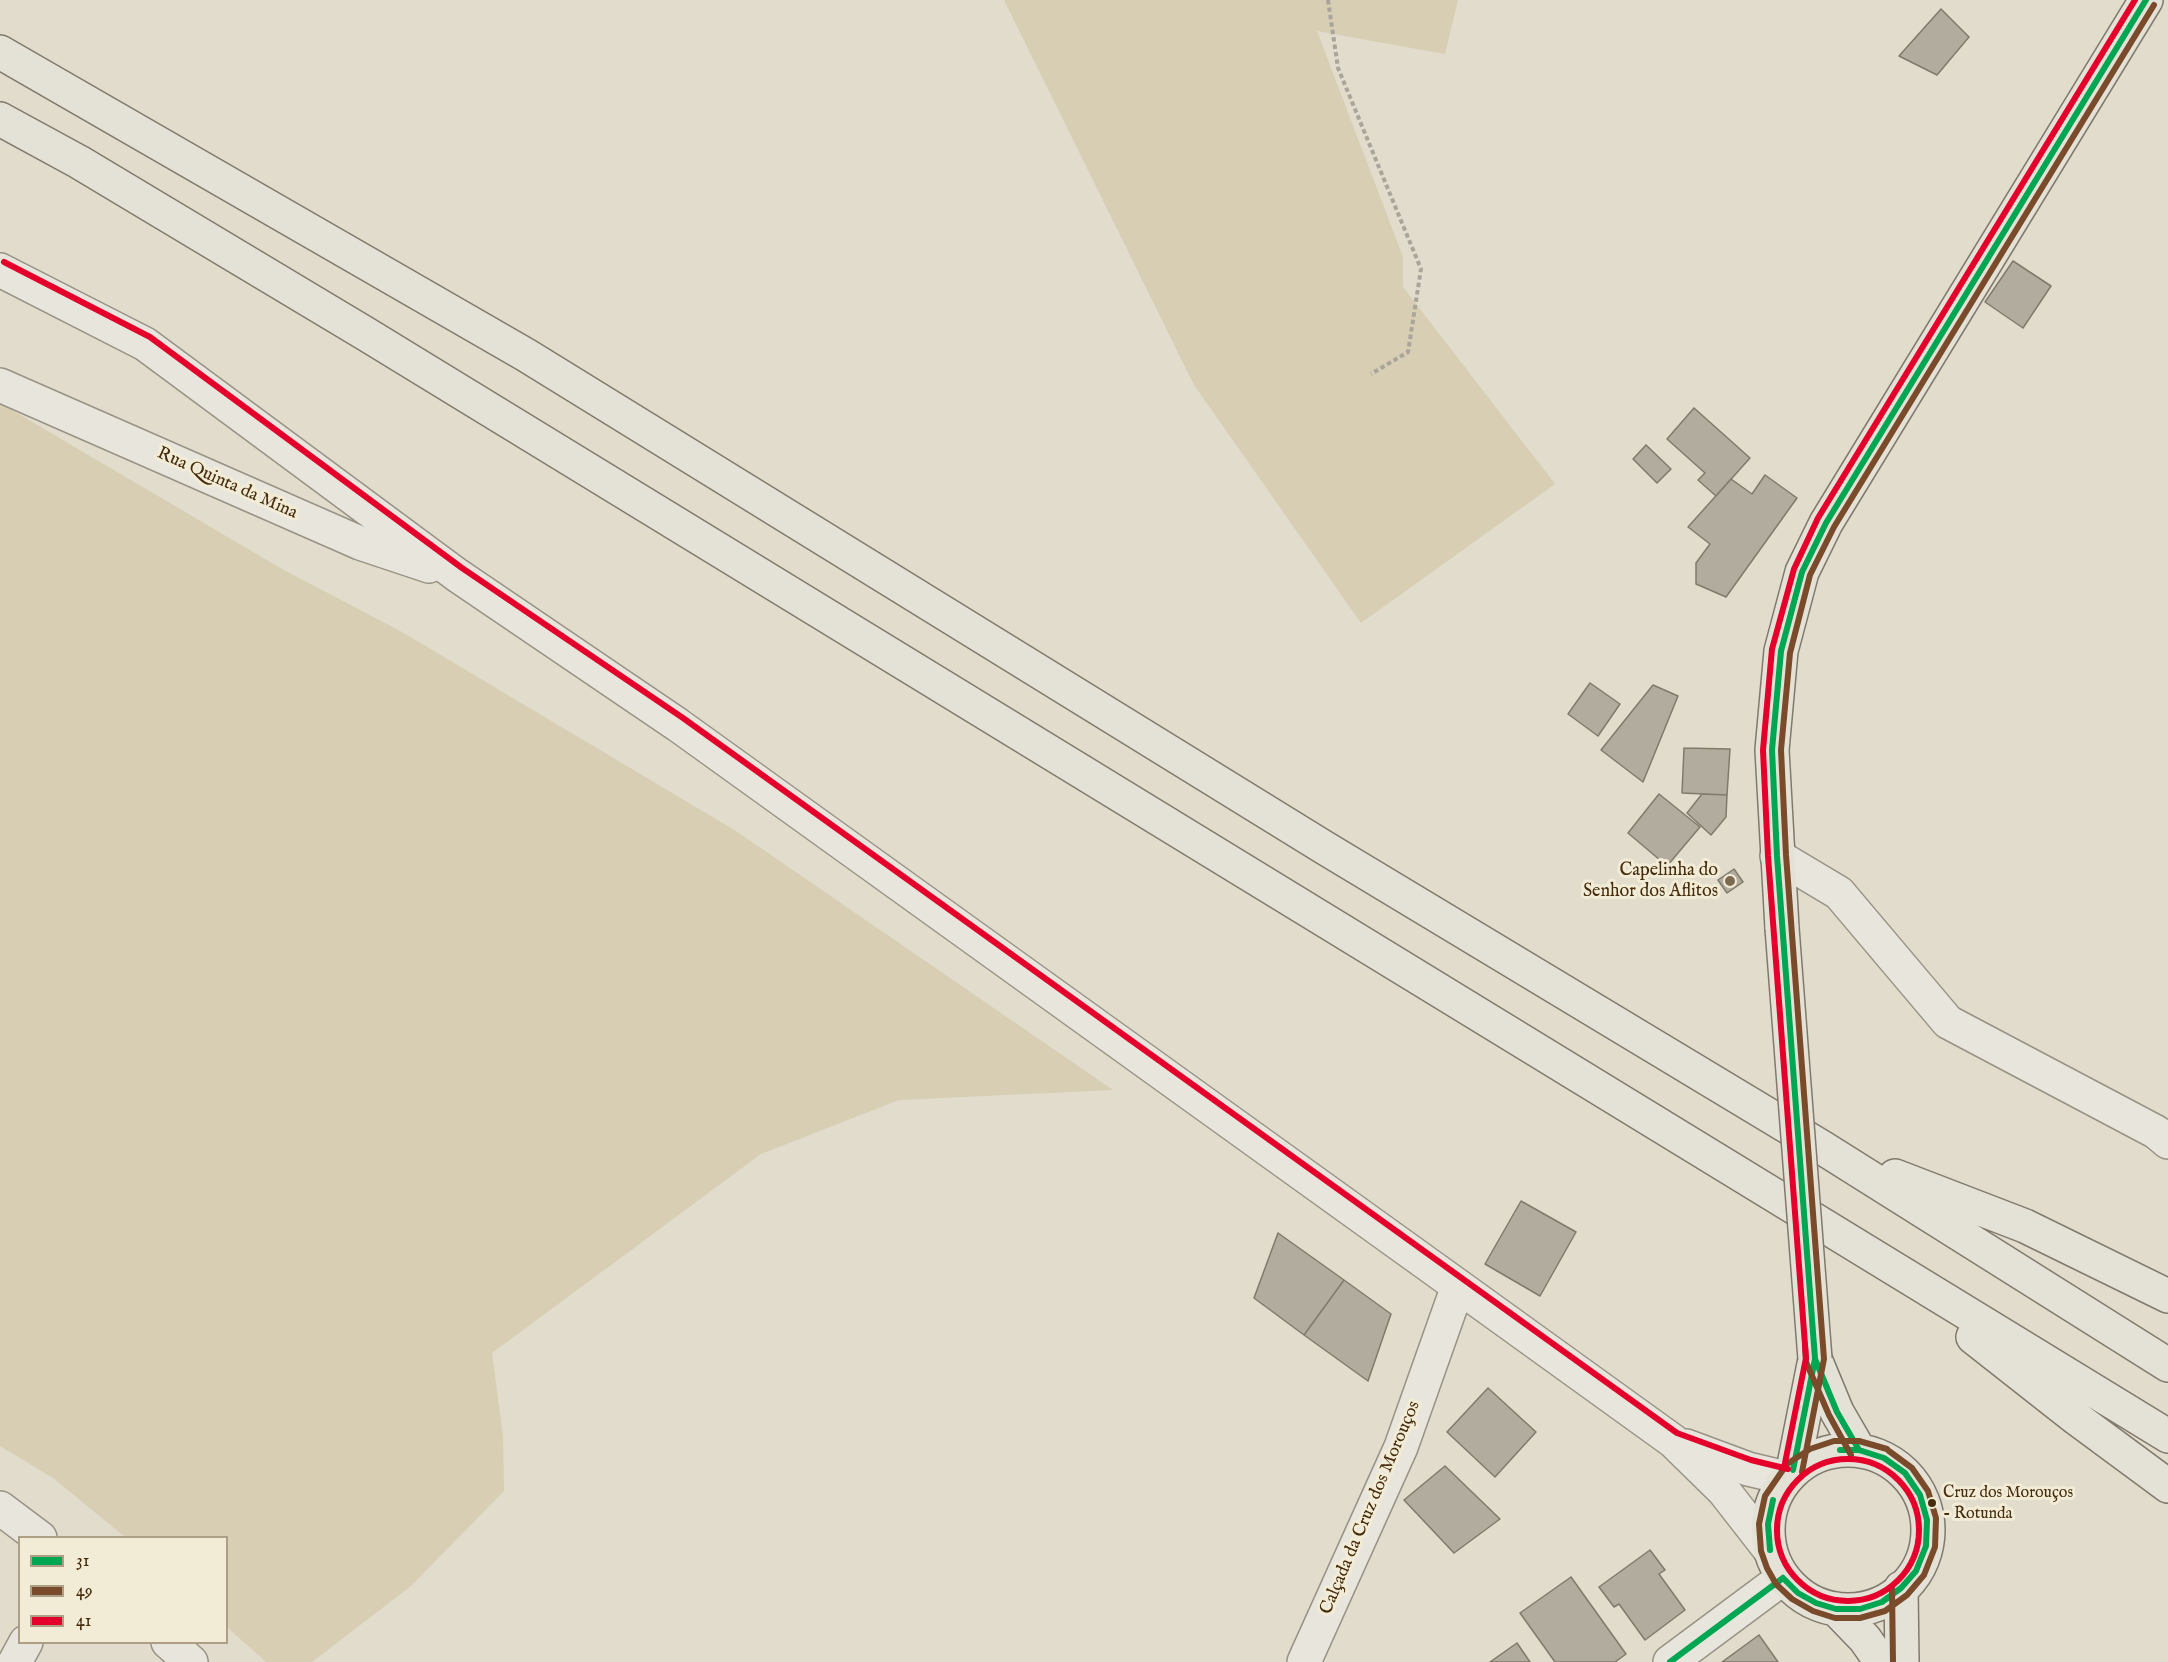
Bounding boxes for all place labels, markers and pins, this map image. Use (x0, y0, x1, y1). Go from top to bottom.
place label: Capelinha do Senhor dos Aflitos (1583, 860, 1718, 902)
marker: Capelinha do Senhor dos Aflitos (1723, 874, 1737, 888)
place label: Cruz dos Morouços - Rotunda (1943, 1484, 2073, 1522)
marker: Cruz dos Morouços - Rotunda (1926, 1497, 1938, 1509)

